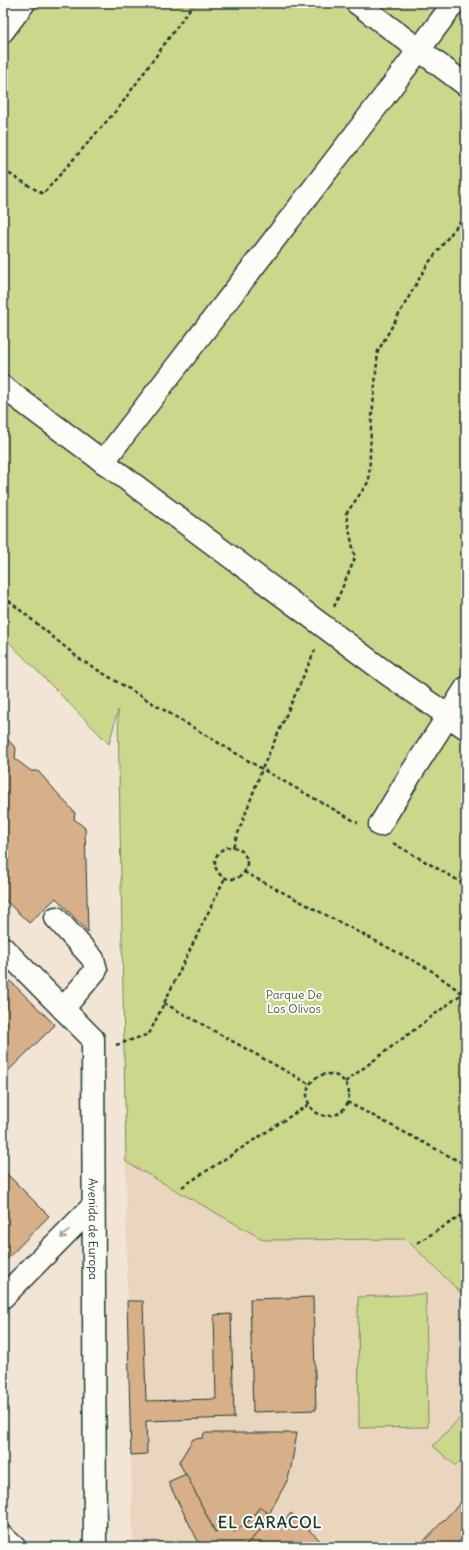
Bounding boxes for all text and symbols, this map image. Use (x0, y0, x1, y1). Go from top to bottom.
park label: Parque De Los Olivos (266, 987, 322, 1016)
street label: Avenida de Europa (86, 1178, 101, 1280)
one-way arrow (60, 1229, 70, 1239)
district label: EL CARACOL (218, 1512, 322, 1532)

